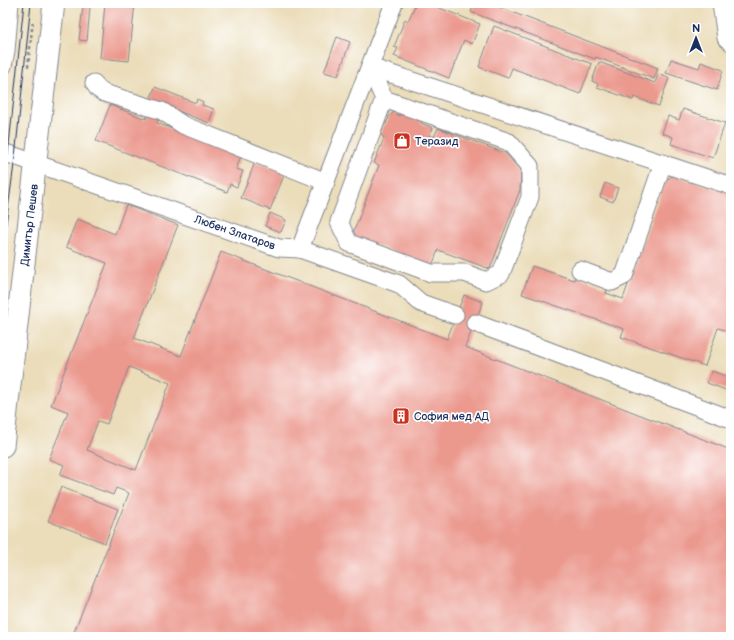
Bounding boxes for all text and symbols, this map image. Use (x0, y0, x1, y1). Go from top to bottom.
north arrow (676, 18, 716, 58)
text: N (692, 22, 700, 35)
shop icon: Теразид (392, 131, 412, 151)
place label: Теразид (415, 135, 459, 148)
street label: Димитър Пешев (18, 183, 41, 267)
street label: Любен Златаров (192, 212, 277, 253)
building icon: София мед АД (391, 406, 411, 426)
place label: София мед АД (414, 410, 489, 423)

